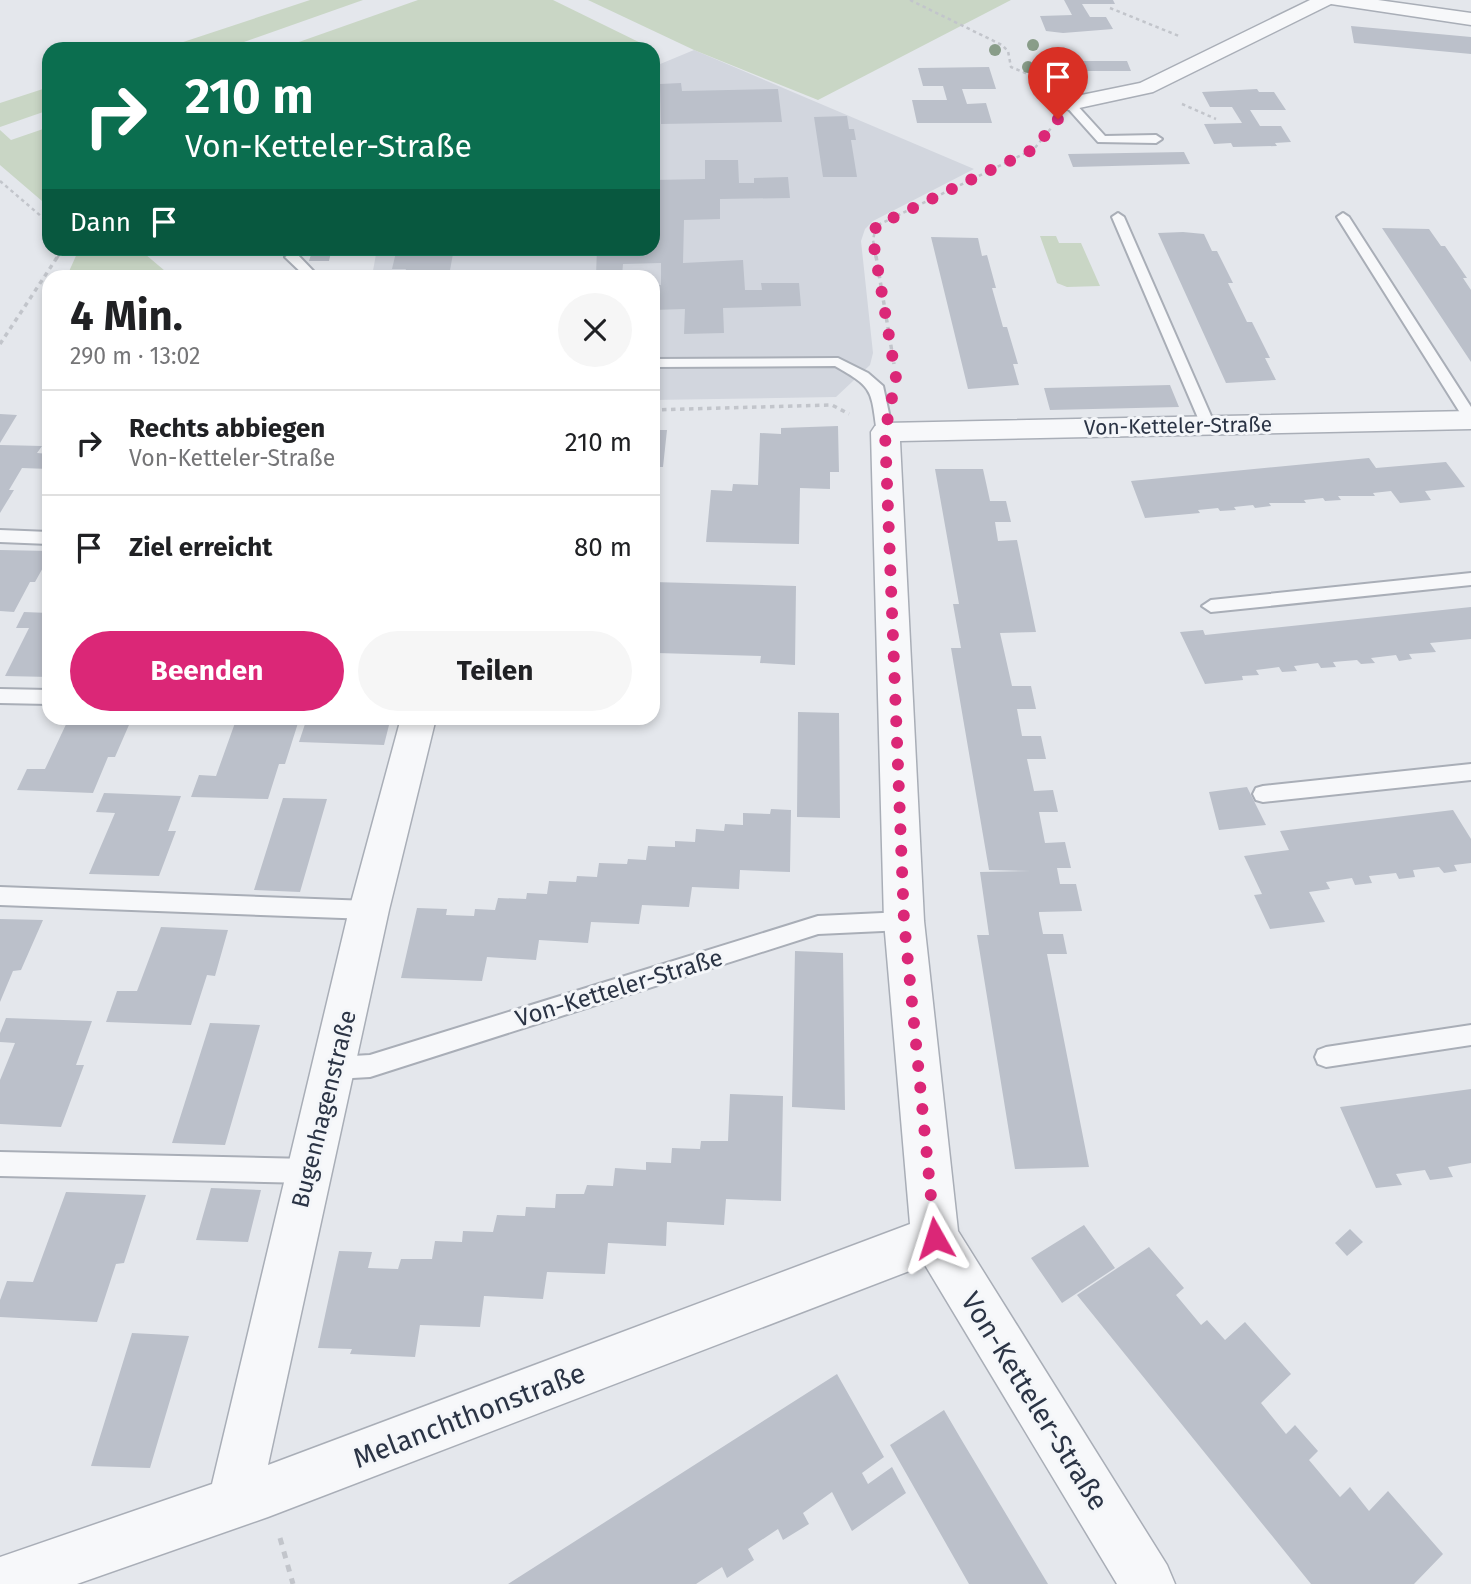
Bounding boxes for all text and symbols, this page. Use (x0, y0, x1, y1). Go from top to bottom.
pin (1028, 47, 1088, 119)
icon: arrive (1039, 58, 1077, 96)
text: 210 m (185, 67, 314, 126)
icon: right (70, 70, 161, 161)
text: Von-Ketteler-Straße (185, 127, 472, 165)
icon: arrive (145, 203, 183, 241)
text: Dann (70, 207, 131, 238)
text: 4 Min. (70, 291, 183, 341)
button: close (558, 293, 632, 367)
text: 290 m · 13:02 (70, 342, 200, 370)
street label: Von-Ketteler-Straße (1084, 411, 1272, 441)
text: Rechts abbiegen (129, 413, 325, 444)
icon: right (70, 424, 108, 462)
text: 210 m (565, 427, 632, 458)
text: Von-Ketteler-Straße (129, 444, 335, 472)
icon: arrive (70, 529, 108, 567)
text: Ziel erreicht (129, 532, 272, 563)
text: 80 m (574, 532, 632, 563)
button: Beenden (70, 631, 344, 711)
button: Teilen (358, 631, 632, 711)
street label: Von-Ketteler-Straße (512, 943, 726, 1033)
street label: Bugenhagenstraße (286, 1007, 362, 1211)
position arrow (898, 1201, 972, 1275)
street label: Von-Ketteler-Straße (954, 1286, 1115, 1516)
street label: Melanchthonstraße (348, 1356, 590, 1475)

